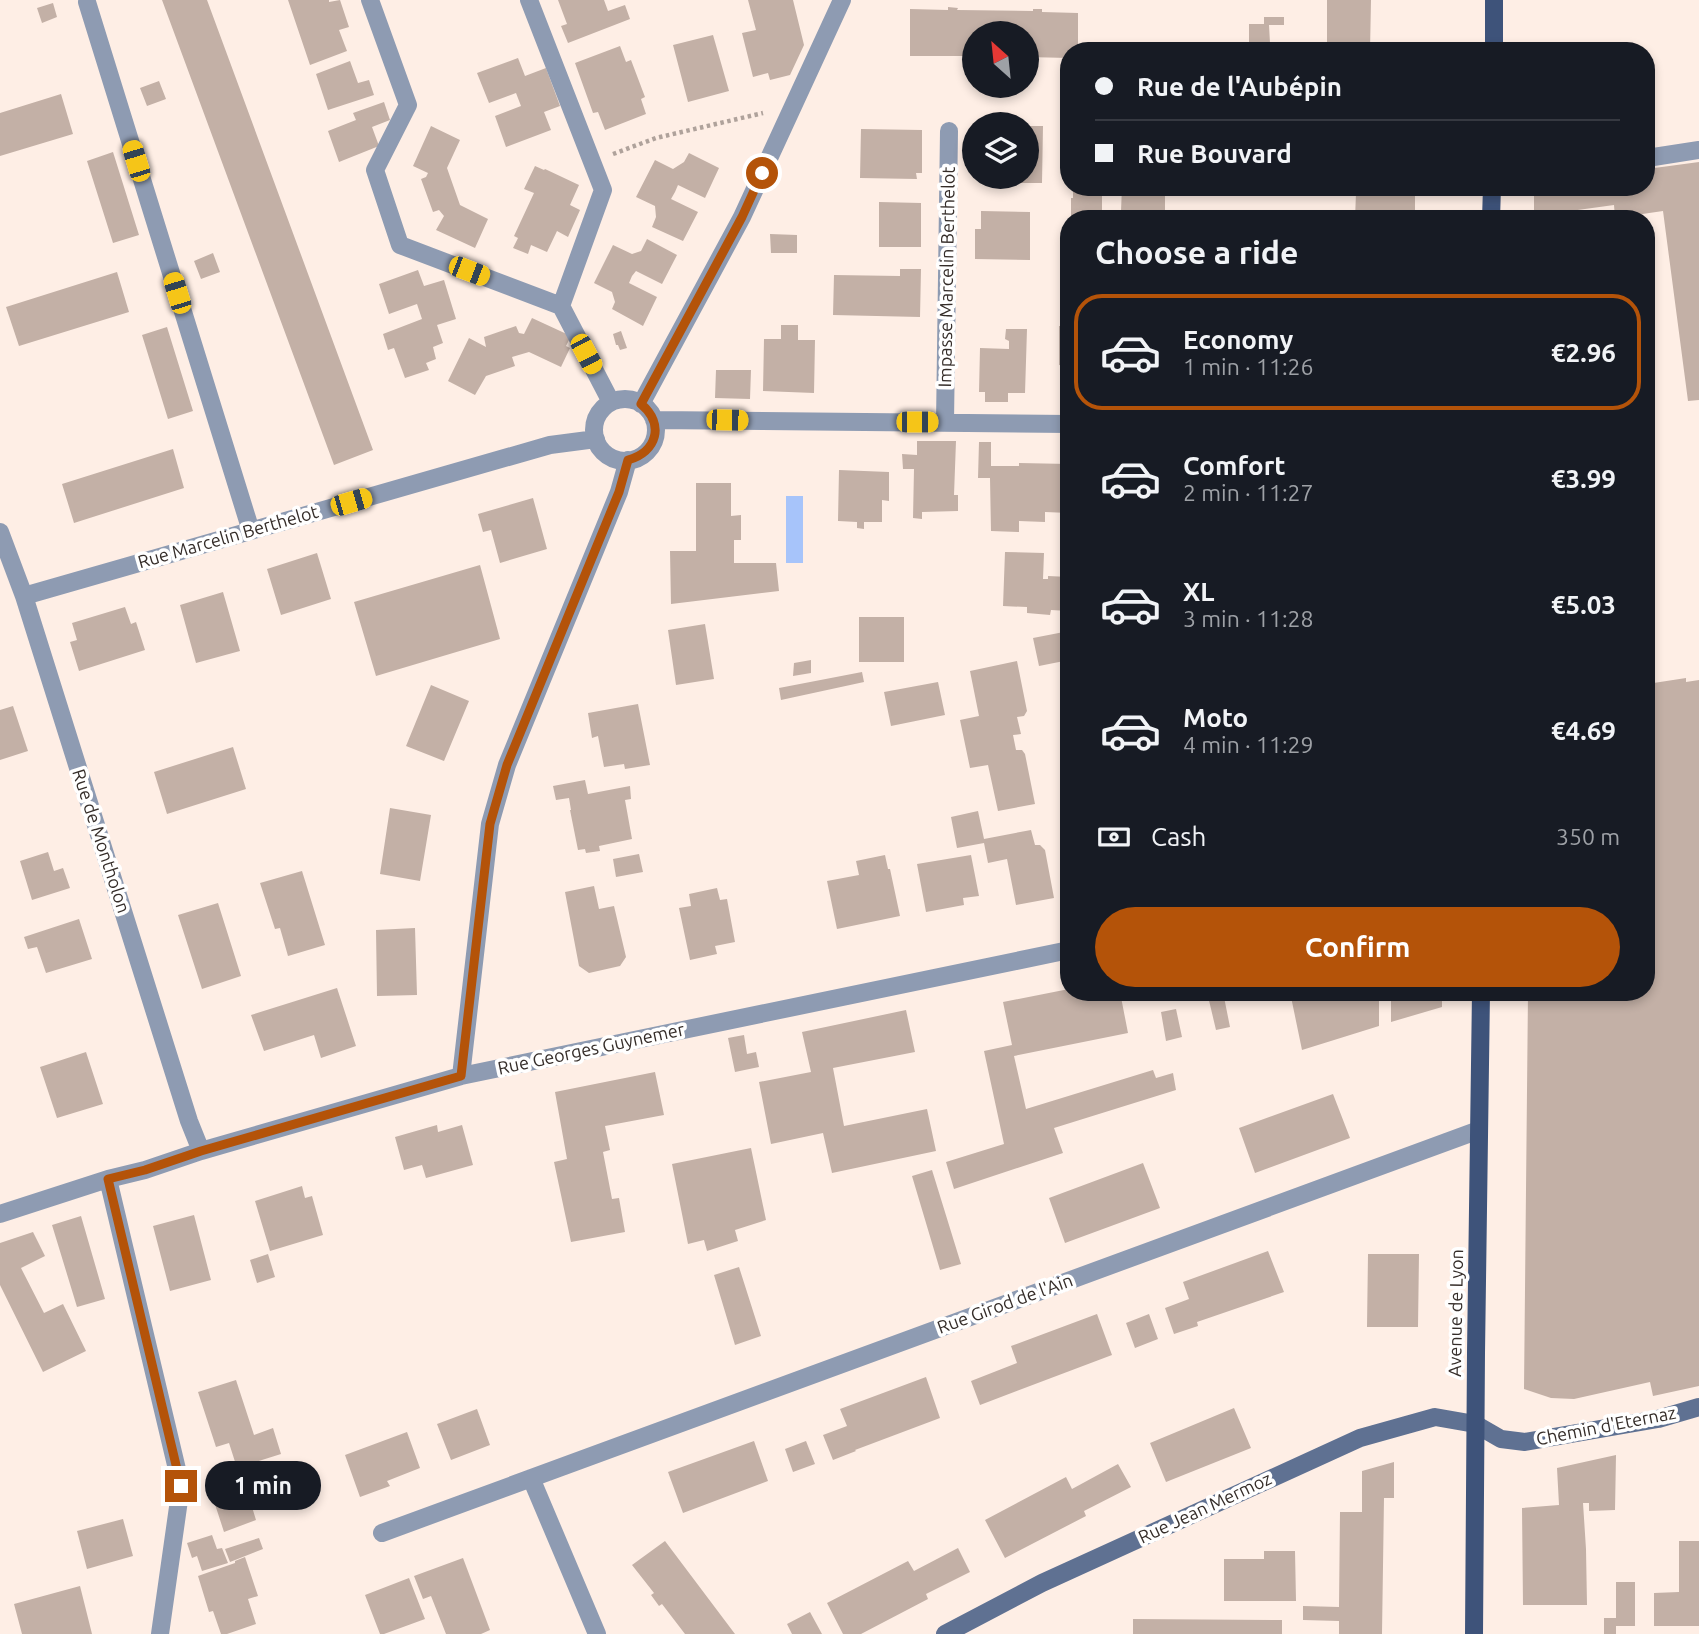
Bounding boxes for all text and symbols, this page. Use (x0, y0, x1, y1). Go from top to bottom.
north arrow (962, 21, 1040, 98)
map controls (962, 21, 1039, 189)
text: Rue de l'Aubépin (1137, 72, 1342, 101)
button: layers (962, 112, 1039, 189)
car (120, 138, 153, 184)
text: Rue Bouvard (1137, 139, 1292, 168)
route start (746, 157, 778, 189)
street label: Impasse Marcelin Berthelot (934, 166, 958, 388)
text: Choose a ride (1095, 234, 1298, 270)
car (446, 254, 493, 288)
car (161, 270, 194, 316)
icon: car (1099, 321, 1162, 384)
text: Economy (1183, 325, 1293, 354)
car (567, 331, 606, 377)
text: €2.96 (1551, 338, 1616, 367)
text: 1 min · 11:26 (1183, 354, 1314, 379)
car (706, 409, 749, 431)
car (897, 412, 939, 433)
icon: car (1099, 447, 1162, 510)
text: Comfort (1183, 451, 1286, 480)
text: €3.99 (1551, 464, 1616, 493)
text: 2 min · 11:27 (1183, 480, 1314, 505)
car (328, 486, 375, 518)
street label: Rue Marcelin Berthelot (135, 501, 320, 571)
icon: car (1099, 573, 1162, 636)
text: XL (1183, 577, 1214, 606)
text: €5.03 (1551, 590, 1616, 619)
text: 3 min · 11:28 (1183, 606, 1314, 631)
icon: car (1099, 699, 1162, 762)
text: Moto (1183, 703, 1248, 732)
text: €4.69 (1551, 716, 1616, 745)
text: 4 min · 11:29 (1183, 732, 1314, 757)
street label: Rue de Montholon (69, 766, 135, 915)
icon: cash (1095, 818, 1133, 856)
text: Cash (1151, 822, 1206, 851)
text: 350 m (1556, 824, 1620, 849)
button: Confirm (1095, 907, 1620, 987)
street label: Rue Georges Guynemer (496, 1018, 686, 1078)
street label: Avenue de Lyon (1444, 1249, 1466, 1377)
street label: Rue Girod de l'Ain (934, 1269, 1075, 1337)
street label: Chemin d'Eternaz (1534, 1402, 1677, 1448)
callout: 1 min (206, 1462, 321, 1510)
street label: Rue Jean Mermoz (1135, 1467, 1274, 1547)
route end (165, 1470, 197, 1502)
text: 1 min (234, 1473, 292, 1498)

